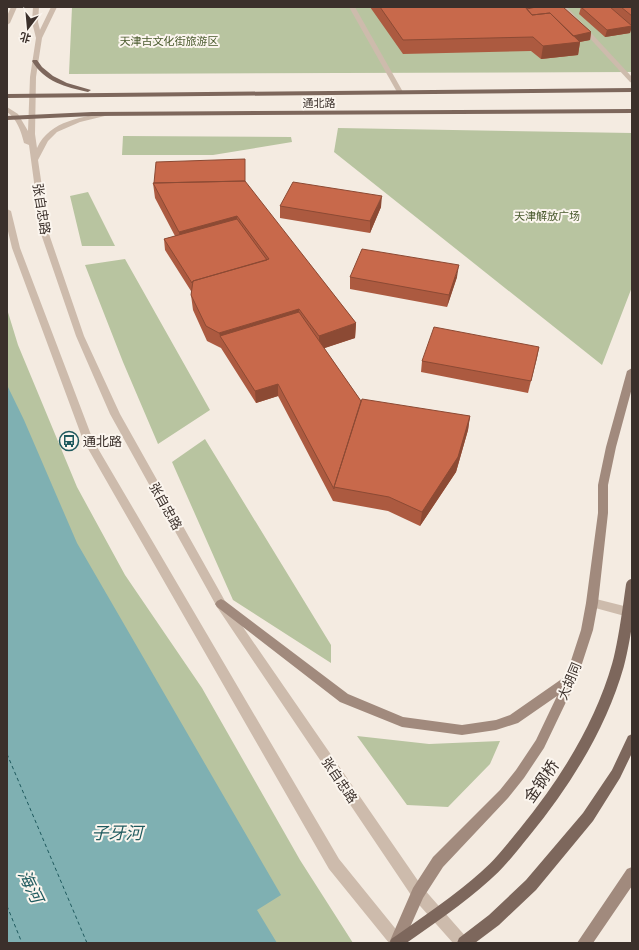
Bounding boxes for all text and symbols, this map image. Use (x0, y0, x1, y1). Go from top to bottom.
north arrow (8, 8, 48, 48)
text: 北 (18, 30, 32, 46)
park label: 天津古文化街旅游区 (120, 34, 219, 47)
street label: 通北路 (303, 96, 336, 109)
street label: 张自忠路 (30, 182, 54, 236)
park label: 天津解放广场 (514, 209, 580, 222)
bus stop icon: 通北路 (58, 430, 80, 452)
place label: 通北路 (83, 433, 122, 449)
street label: 张自忠路 (146, 479, 186, 533)
street label: 大胡同 (554, 660, 584, 702)
street label: 张自忠路 (319, 754, 361, 806)
street label: 金钢桥 (519, 756, 563, 806)
water label: 子牙河 (92, 822, 145, 843)
water label: 海河 (14, 866, 49, 909)

